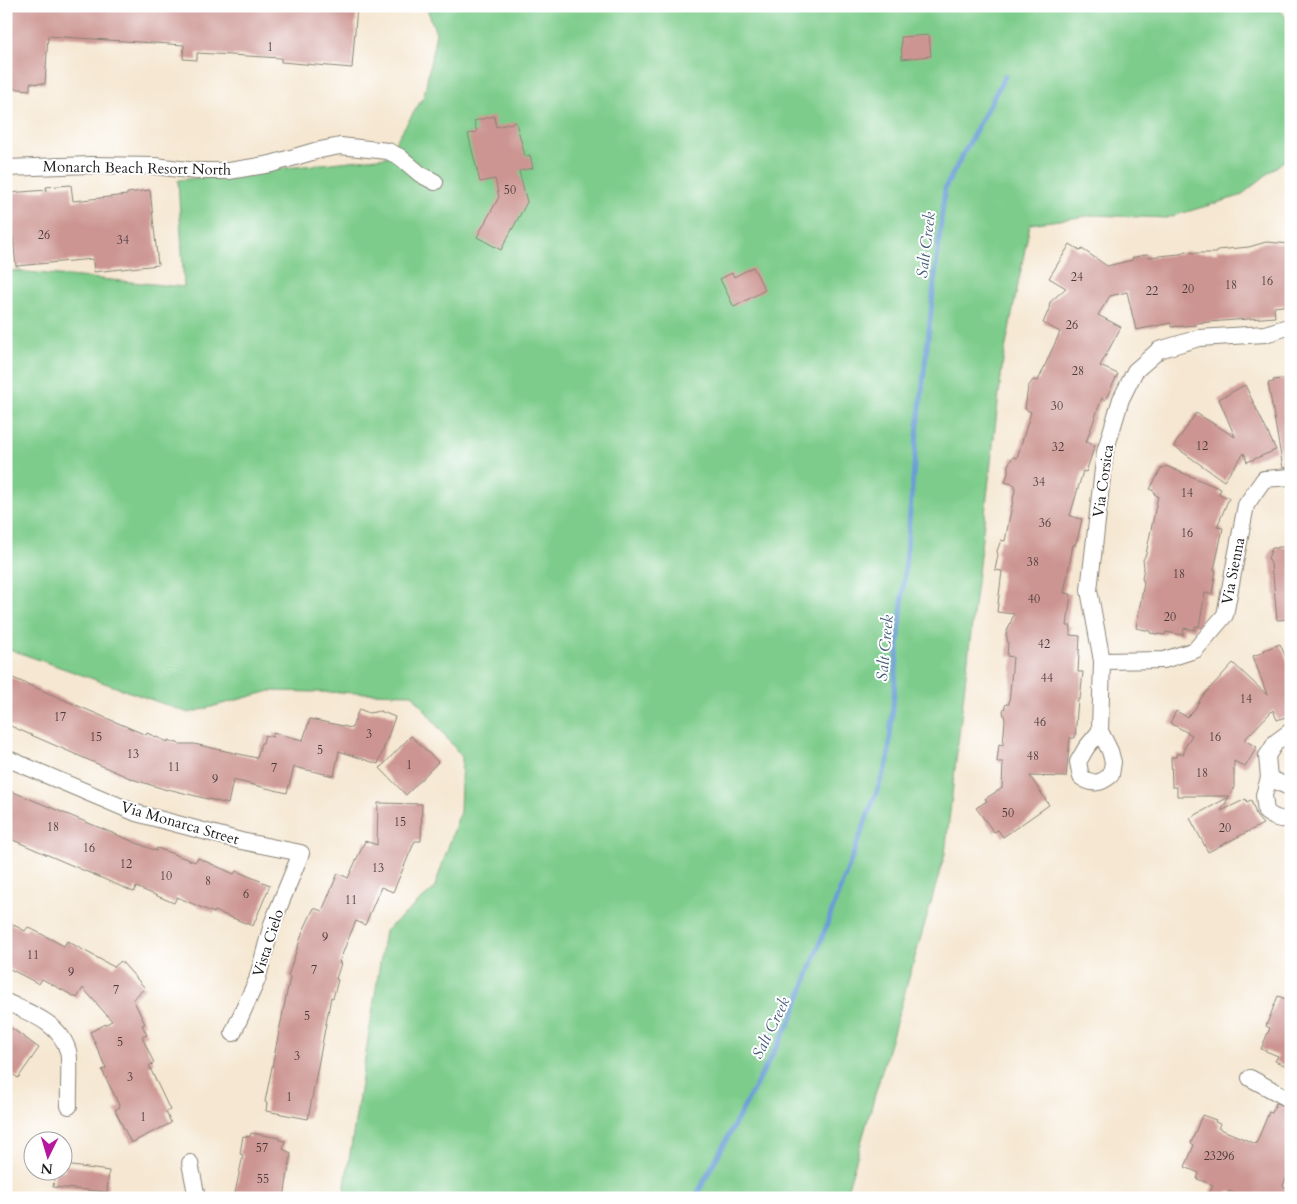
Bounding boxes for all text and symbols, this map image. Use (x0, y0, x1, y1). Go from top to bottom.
house number: 1 (267, 39, 273, 55)
street label: Monarch Beach Resort North (43, 156, 232, 180)
house number: 50 (504, 182, 516, 198)
water label: Salt Creek (911, 211, 941, 279)
house number: 26 (38, 227, 50, 243)
house number: 34 (117, 232, 129, 248)
house number: 24 (1071, 269, 1083, 285)
house number: 16 (1261, 273, 1273, 289)
house number: 18 (1225, 277, 1237, 293)
house number: 20 (1182, 281, 1194, 297)
house number: 22 (1146, 283, 1158, 299)
house number: 26 (1066, 317, 1078, 333)
house number: 28 (1072, 363, 1084, 379)
house number: 30 (1051, 398, 1063, 414)
house number: 12 (1196, 438, 1208, 454)
house number: 32 (1052, 439, 1064, 455)
street label: Via Corsica (1088, 443, 1118, 519)
house number: 34 (1033, 474, 1045, 490)
house number: 14 (1181, 485, 1193, 501)
house number: 36 (1039, 515, 1051, 531)
house number: 16 (1181, 525, 1193, 541)
street label: Via Sienna (1217, 535, 1249, 606)
house number: 38 (1027, 554, 1039, 570)
house number: 18 (1173, 566, 1185, 582)
house number: 40 (1028, 591, 1040, 607)
house number: 20 (1164, 609, 1176, 625)
water label: Salt Creek (871, 614, 899, 682)
house number: 42 (1038, 636, 1050, 652)
house number: 44 (1041, 670, 1053, 686)
house number: 14 (1240, 691, 1252, 707)
house number: 17 (54, 709, 66, 725)
house number: 46 (1034, 714, 1046, 730)
house number: 3 (366, 726, 372, 742)
house number: 15 (90, 729, 102, 745)
house number: 16 (1209, 729, 1221, 745)
house number: 5 (317, 742, 323, 758)
house number: 13 (127, 746, 139, 762)
house number: 48 (1027, 748, 1039, 764)
house number: 1 (406, 757, 412, 773)
house number: 11 (168, 759, 180, 775)
house number: 7 (271, 760, 277, 776)
house number: 18 (1196, 765, 1208, 781)
house number: 9 (212, 771, 218, 787)
street label: Via Monarca Street (119, 797, 242, 849)
house number: 50 (1002, 805, 1014, 821)
house number: 15 (394, 814, 406, 830)
house number: 18 (47, 819, 59, 835)
house number: 20 (1219, 820, 1231, 836)
house number: 16 (83, 840, 95, 856)
house number: 12 (120, 856, 132, 872)
house number: 13 (372, 860, 384, 876)
house number: 10 (160, 868, 172, 884)
house number: 8 (205, 873, 211, 889)
house number: 6 (243, 886, 249, 902)
house number: 11 (345, 892, 357, 908)
street label: Vista Cielo (248, 907, 288, 979)
house number: 9 (322, 929, 328, 945)
house number: 11 (27, 947, 39, 963)
house number: 7 (311, 962, 317, 978)
house number: 9 (68, 964, 74, 980)
house number: 7 (113, 982, 119, 998)
water label: Salt Creek (747, 993, 796, 1063)
house number: 5 (304, 1008, 310, 1024)
house number: 5 (117, 1034, 123, 1050)
house number: 3 (294, 1048, 300, 1064)
house number: 3 (127, 1069, 133, 1085)
house number: 1 (286, 1089, 292, 1105)
house number: 1 (140, 1109, 146, 1125)
north arrow (22, 1132, 72, 1182)
house number: 57 (256, 1140, 268, 1156)
house number: 23296 (1204, 1148, 1234, 1164)
text: N (40, 1158, 54, 1178)
house number: 55 (257, 1171, 269, 1187)

